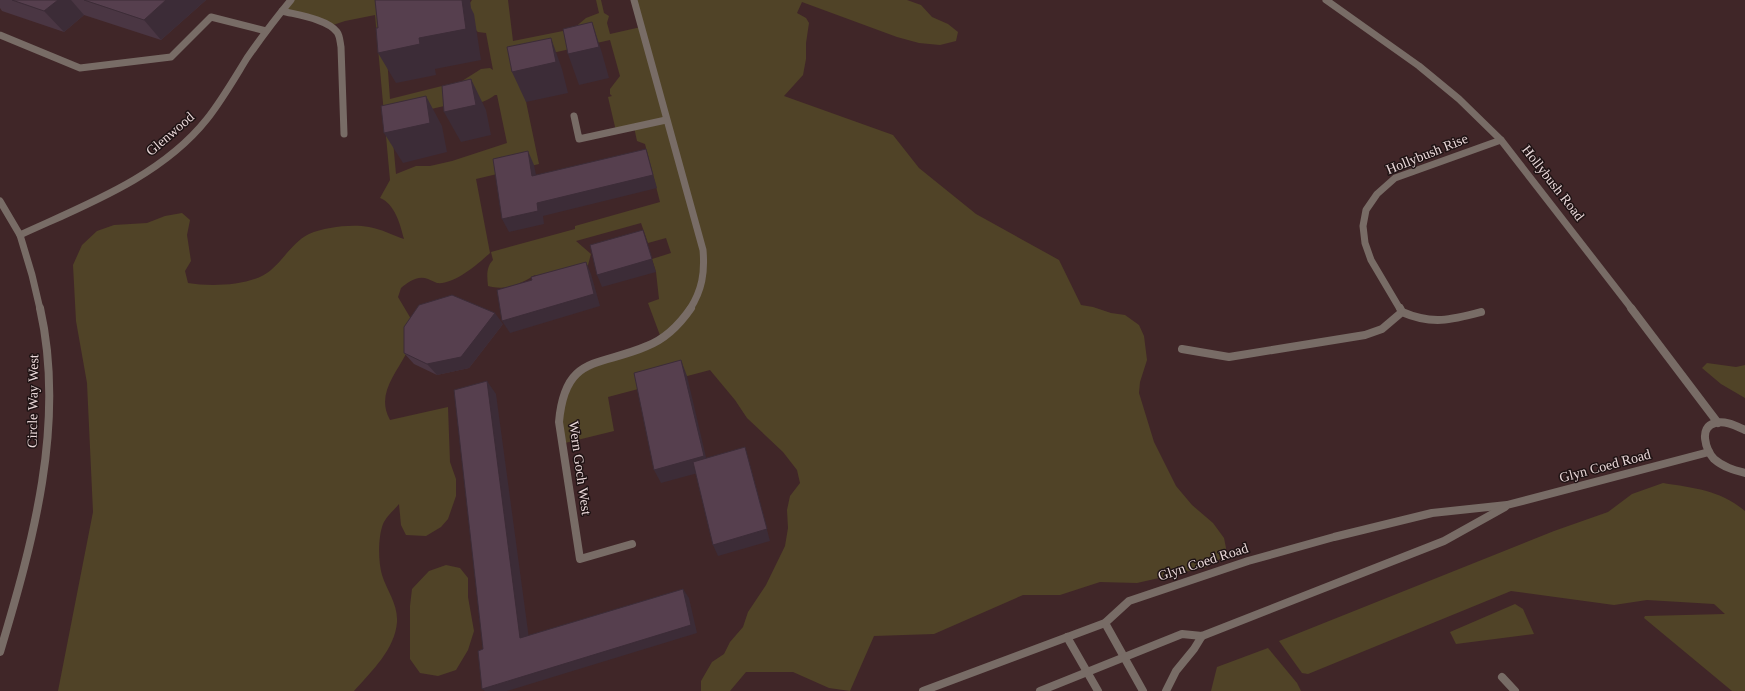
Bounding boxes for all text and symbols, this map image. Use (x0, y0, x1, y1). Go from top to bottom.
street label: Glenwood (143, 109, 197, 159)
street label: Hollybush Rise (1384, 131, 1470, 177)
street label: Hollybush Road (1519, 142, 1587, 224)
street label: Circle Way West (25, 354, 41, 448)
street label: Wern Goch West (566, 420, 594, 516)
street label: Glyn Coed Road (1558, 447, 1652, 485)
street label: Glyn Coed Road (1156, 540, 1250, 584)

